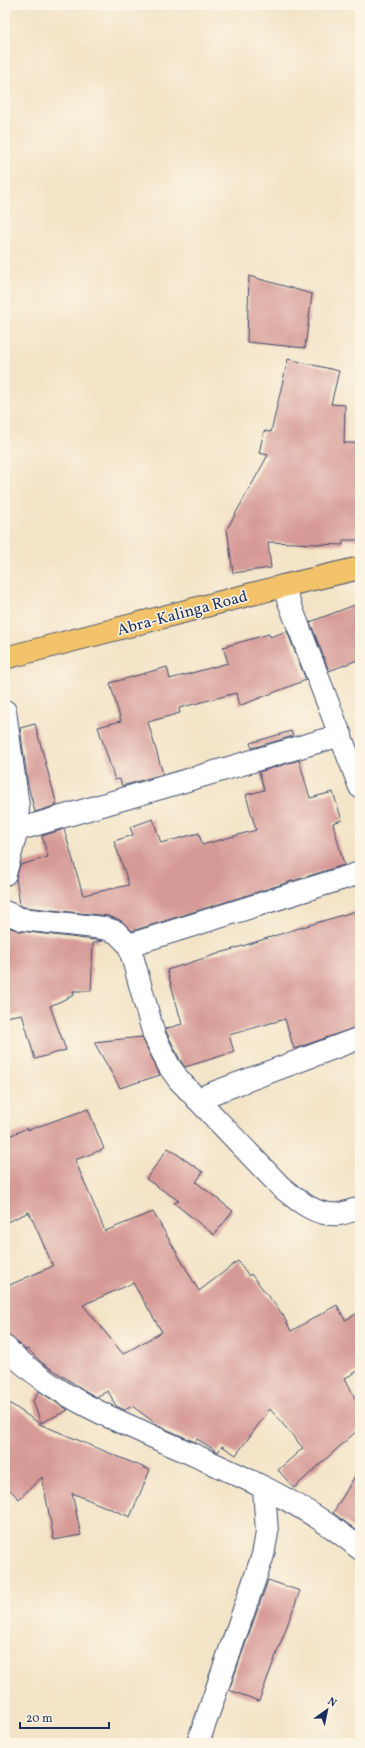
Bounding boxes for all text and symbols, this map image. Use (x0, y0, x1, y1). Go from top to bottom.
street label: Abra-Kalinga Road (115, 586, 250, 642)
north arrow (307, 1690, 347, 1730)
text: N (324, 1694, 339, 1711)
scale bar (20, 1704, 109, 1730)
text: 20 m (26, 1711, 53, 1727)

